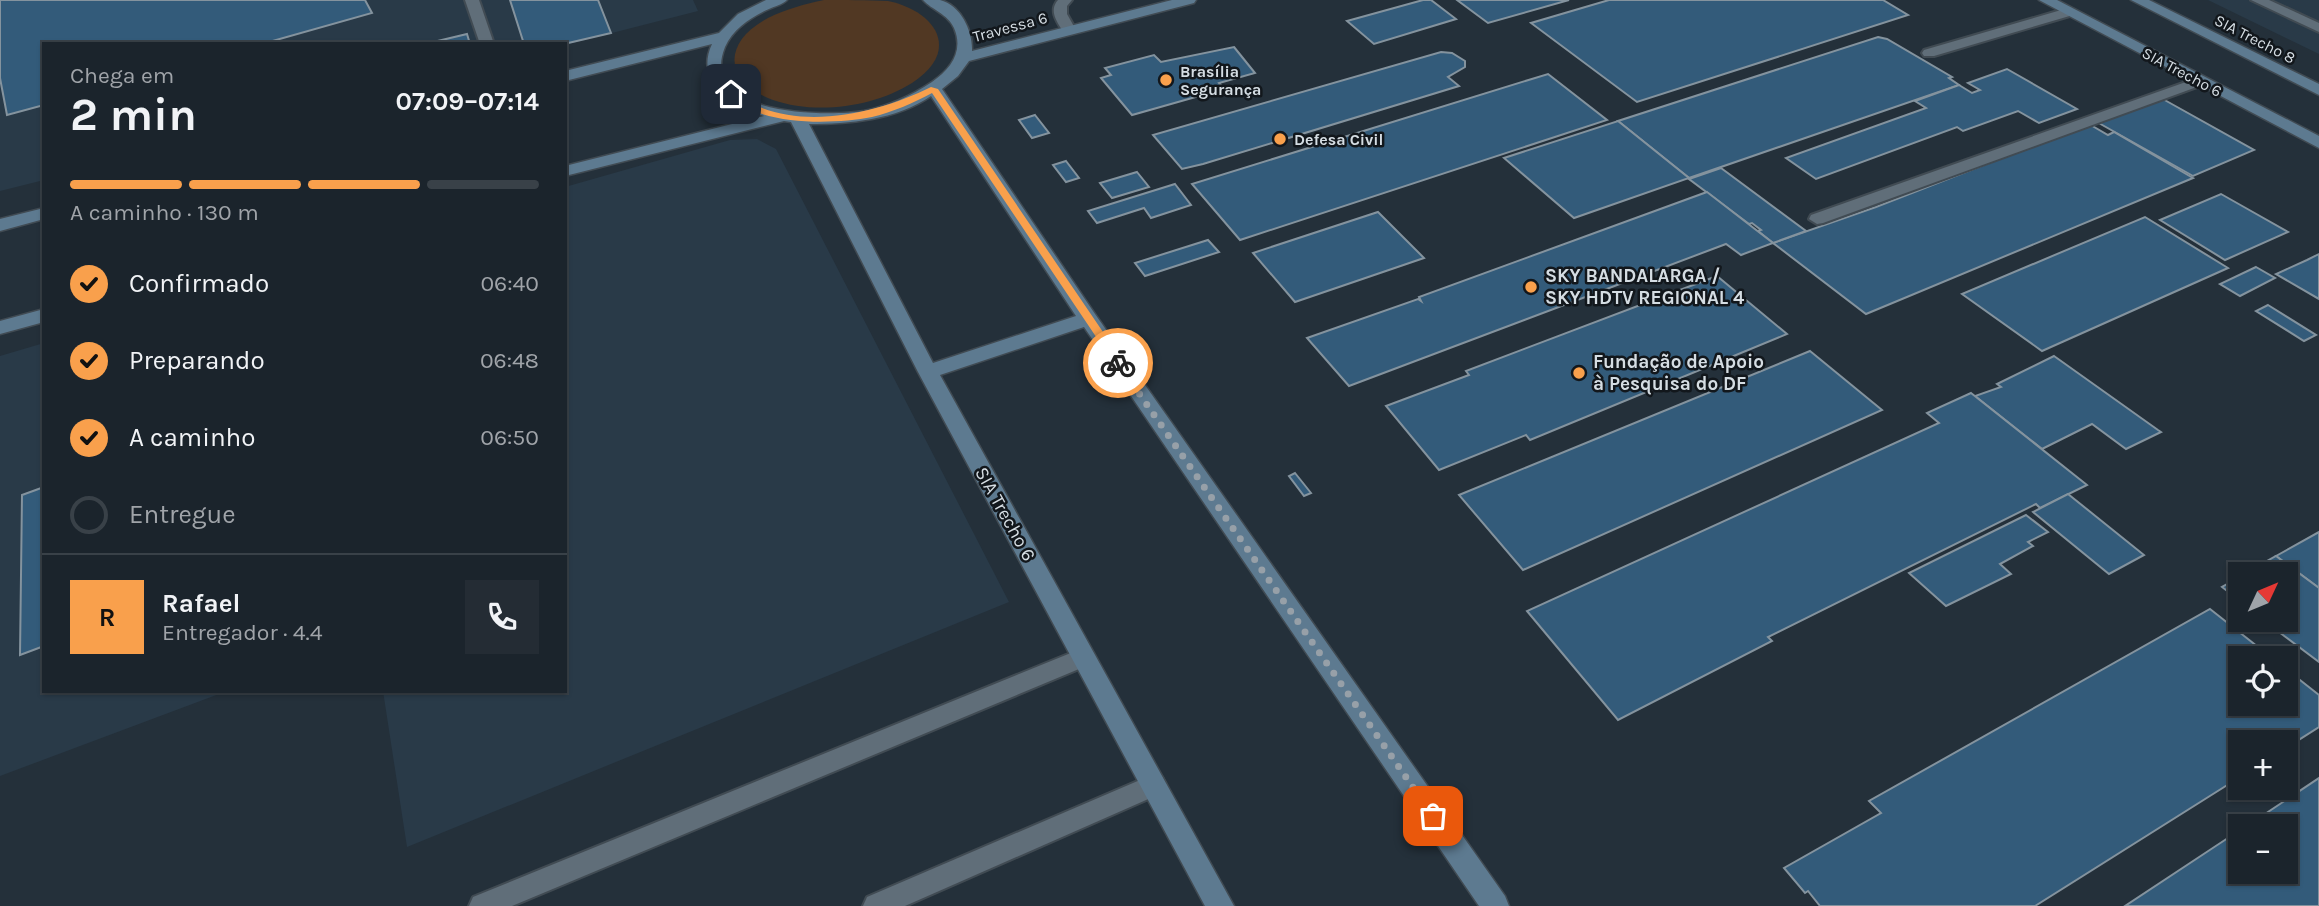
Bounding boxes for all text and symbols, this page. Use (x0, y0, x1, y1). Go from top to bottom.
street label: Travessa 6 (971, 8, 1049, 46)
street label: SIA Trecho 8 (2211, 10, 2299, 68)
street label: SIA Trecho 6 (2139, 43, 2225, 101)
text: Chega em (70, 62, 174, 89)
place label: Brasília Segurança (1180, 62, 1261, 99)
pin (701, 64, 761, 124)
marker: Brasília Segurança (1158, 72, 1174, 88)
icon: home (712, 75, 750, 113)
text: 07:09–07:14 (396, 86, 539, 117)
text: 2 min (70, 88, 197, 142)
place label: Defesa Civil (1294, 130, 1383, 149)
marker: Defesa Civil (1272, 131, 1288, 147)
text: A caminho · 130 m (70, 199, 259, 226)
icon: check (70, 265, 108, 303)
place label: SKY BANDALARGA / SKY HDTV REGIONAL 4 (1545, 265, 1745, 309)
text: Confirmado (129, 268, 269, 299)
text: 06:40 (480, 270, 539, 297)
marker: SKY BANDALARGA / SKY HDTV REGIONAL 4 (1523, 279, 1539, 295)
courier (1083, 328, 1153, 398)
icon: check (70, 342, 108, 380)
icon: bike (1099, 344, 1137, 382)
text: Preparando (129, 345, 265, 376)
text: 06:48 (480, 347, 539, 374)
place label: Fundação de Apoio à Pesquisa do DF (1593, 351, 1764, 395)
marker: Fundação de Apoio à Pesquisa do DF (1571, 365, 1587, 381)
icon: check (70, 419, 108, 457)
text: A caminho (129, 422, 256, 453)
text: 06:50 (480, 424, 539, 451)
street label: SIA Trecho 6 (970, 463, 1040, 565)
text: Entregue (129, 499, 236, 530)
north arrow (2228, 562, 2298, 632)
map controls (2228, 562, 2298, 884)
button: phone (465, 580, 539, 654)
text: Rafael (162, 588, 240, 619)
text: R (99, 602, 115, 633)
text: Entregador · 4.4 (162, 619, 323, 646)
button: locate (2228, 646, 2298, 716)
button: + (2228, 730, 2298, 800)
pin (1403, 786, 1463, 846)
icon: bag (1414, 797, 1452, 835)
button: − (2228, 814, 2298, 884)

